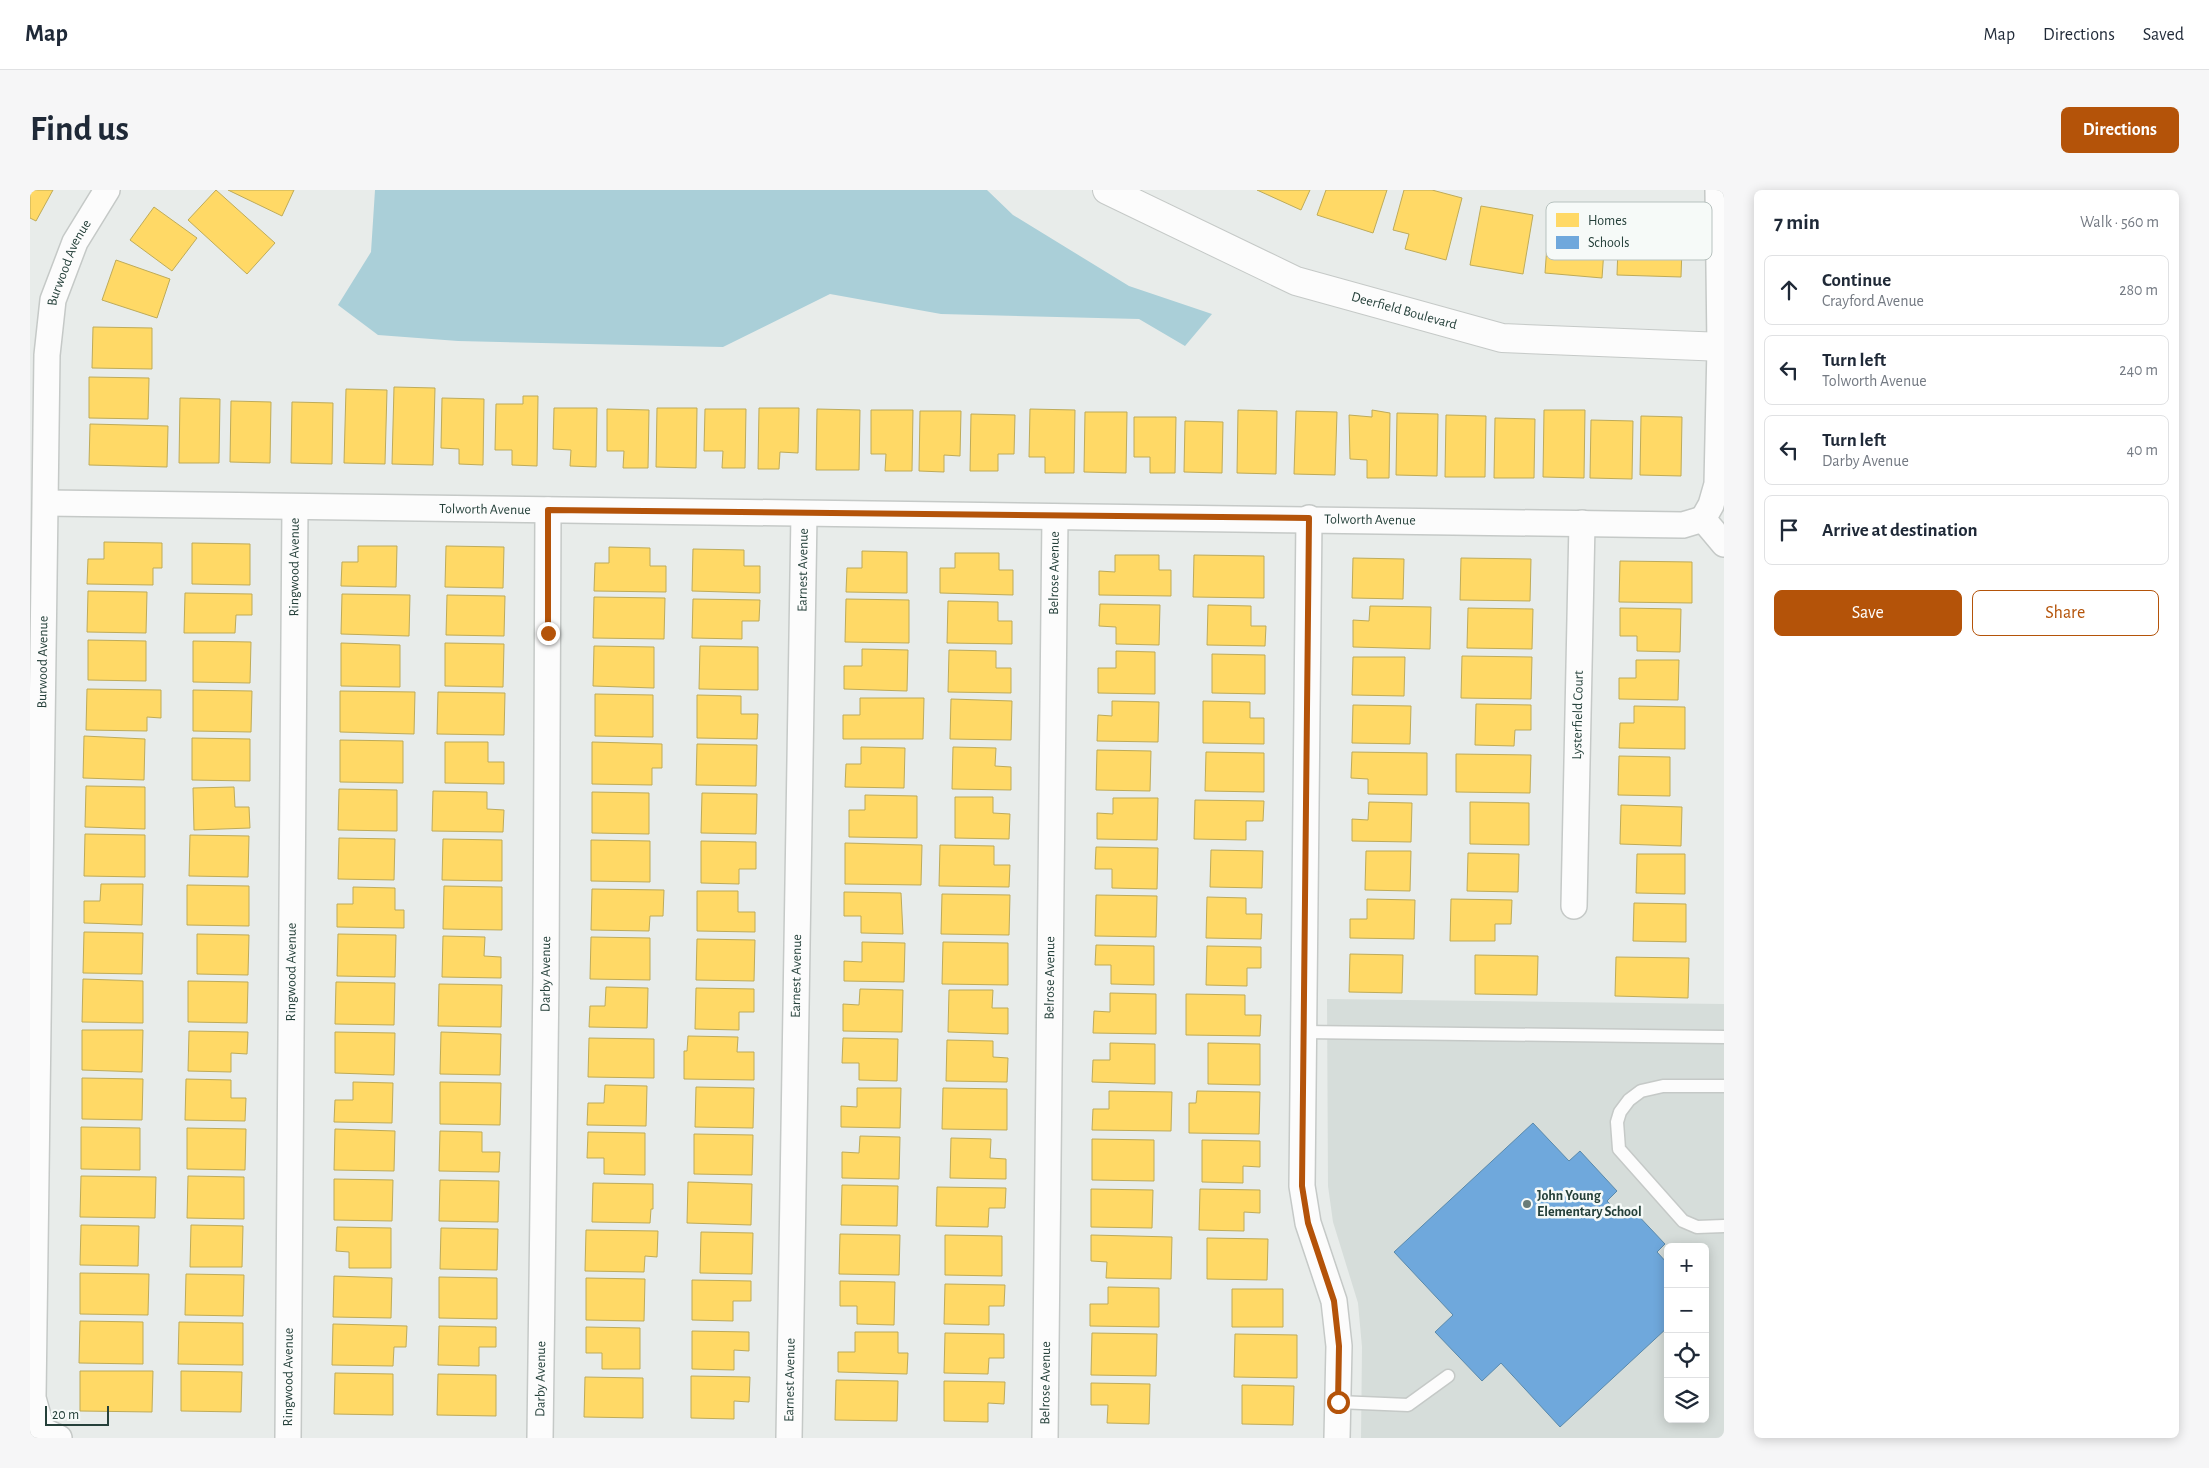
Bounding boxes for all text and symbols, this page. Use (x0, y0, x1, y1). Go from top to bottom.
text: Map (25, 22, 68, 46)
text: Map (1984, 26, 2015, 44)
text: Directions (2043, 26, 2115, 44)
text: Saved (2143, 26, 2184, 44)
button: Directions (2061, 107, 2179, 153)
text: Find us (30, 112, 129, 147)
legend (1546, 202, 1712, 260)
text: 7 min (1774, 212, 1820, 233)
text: Homes (1588, 214, 1627, 228)
text: Walk · 560 m (2080, 214, 2159, 230)
street label: Burwood Avenue (45, 217, 94, 307)
text: Schools (1588, 236, 1629, 250)
text: Continue (1822, 271, 1891, 290)
icon: ahead (1775, 276, 1803, 304)
text: 280 m (2119, 282, 2158, 298)
street label: Deerfield Boulevard (1350, 290, 1459, 332)
text: Crayford Avenue (1822, 293, 1924, 309)
text: Turn left (1822, 351, 1886, 370)
icon: left (1775, 356, 1803, 384)
text: 240 m (2119, 362, 2158, 378)
text: Tolworth Avenue (1822, 373, 1927, 389)
text: Turn left (1822, 431, 1886, 450)
icon: left (1775, 436, 1803, 464)
text: 40 m (2126, 442, 2158, 458)
text: Darby Avenue (1822, 453, 1909, 469)
street label: Tolworth Avenue (439, 502, 531, 517)
street label: Tolworth Avenue (1324, 512, 1416, 528)
icon: arrive (1775, 516, 1803, 544)
street label: Ringwood Avenue (287, 518, 302, 616)
text: Arrive at destination (1822, 521, 1978, 540)
street label: Earnest Avenue (795, 528, 811, 612)
street label: Belrose Avenue (1047, 531, 1062, 615)
button: Save (1774, 590, 1962, 636)
button: Share (1972, 590, 2159, 636)
street label: Burwood Avenue (35, 616, 50, 709)
route end (537, 622, 560, 645)
street label: Lysterfield Court (1570, 670, 1586, 760)
street label: Ringwood Avenue (284, 923, 299, 1021)
street label: Earnest Avenue (789, 934, 804, 1018)
street label: Darby Avenue (539, 936, 553, 1012)
street label: Belrose Avenue (1043, 936, 1057, 1020)
place label: John Young Elementary School (1537, 1189, 1642, 1219)
marker: John Young Elementary School (1521, 1198, 1533, 1210)
map controls (1664, 1243, 1709, 1423)
button: + (1664, 1243, 1709, 1288)
button: − (1664, 1288, 1709, 1333)
street label: Ringwood Avenue (281, 1328, 296, 1426)
button: locate (1664, 1333, 1709, 1378)
street label: Earnest Avenue (782, 1338, 798, 1422)
street label: Darby Avenue (533, 1341, 548, 1417)
street label: Belrose Avenue (1038, 1341, 1053, 1425)
button: layers (1664, 1378, 1709, 1423)
route start (1327, 1391, 1350, 1414)
scale bar (45, 1403, 109, 1426)
text: 20 m (52, 1408, 79, 1422)

